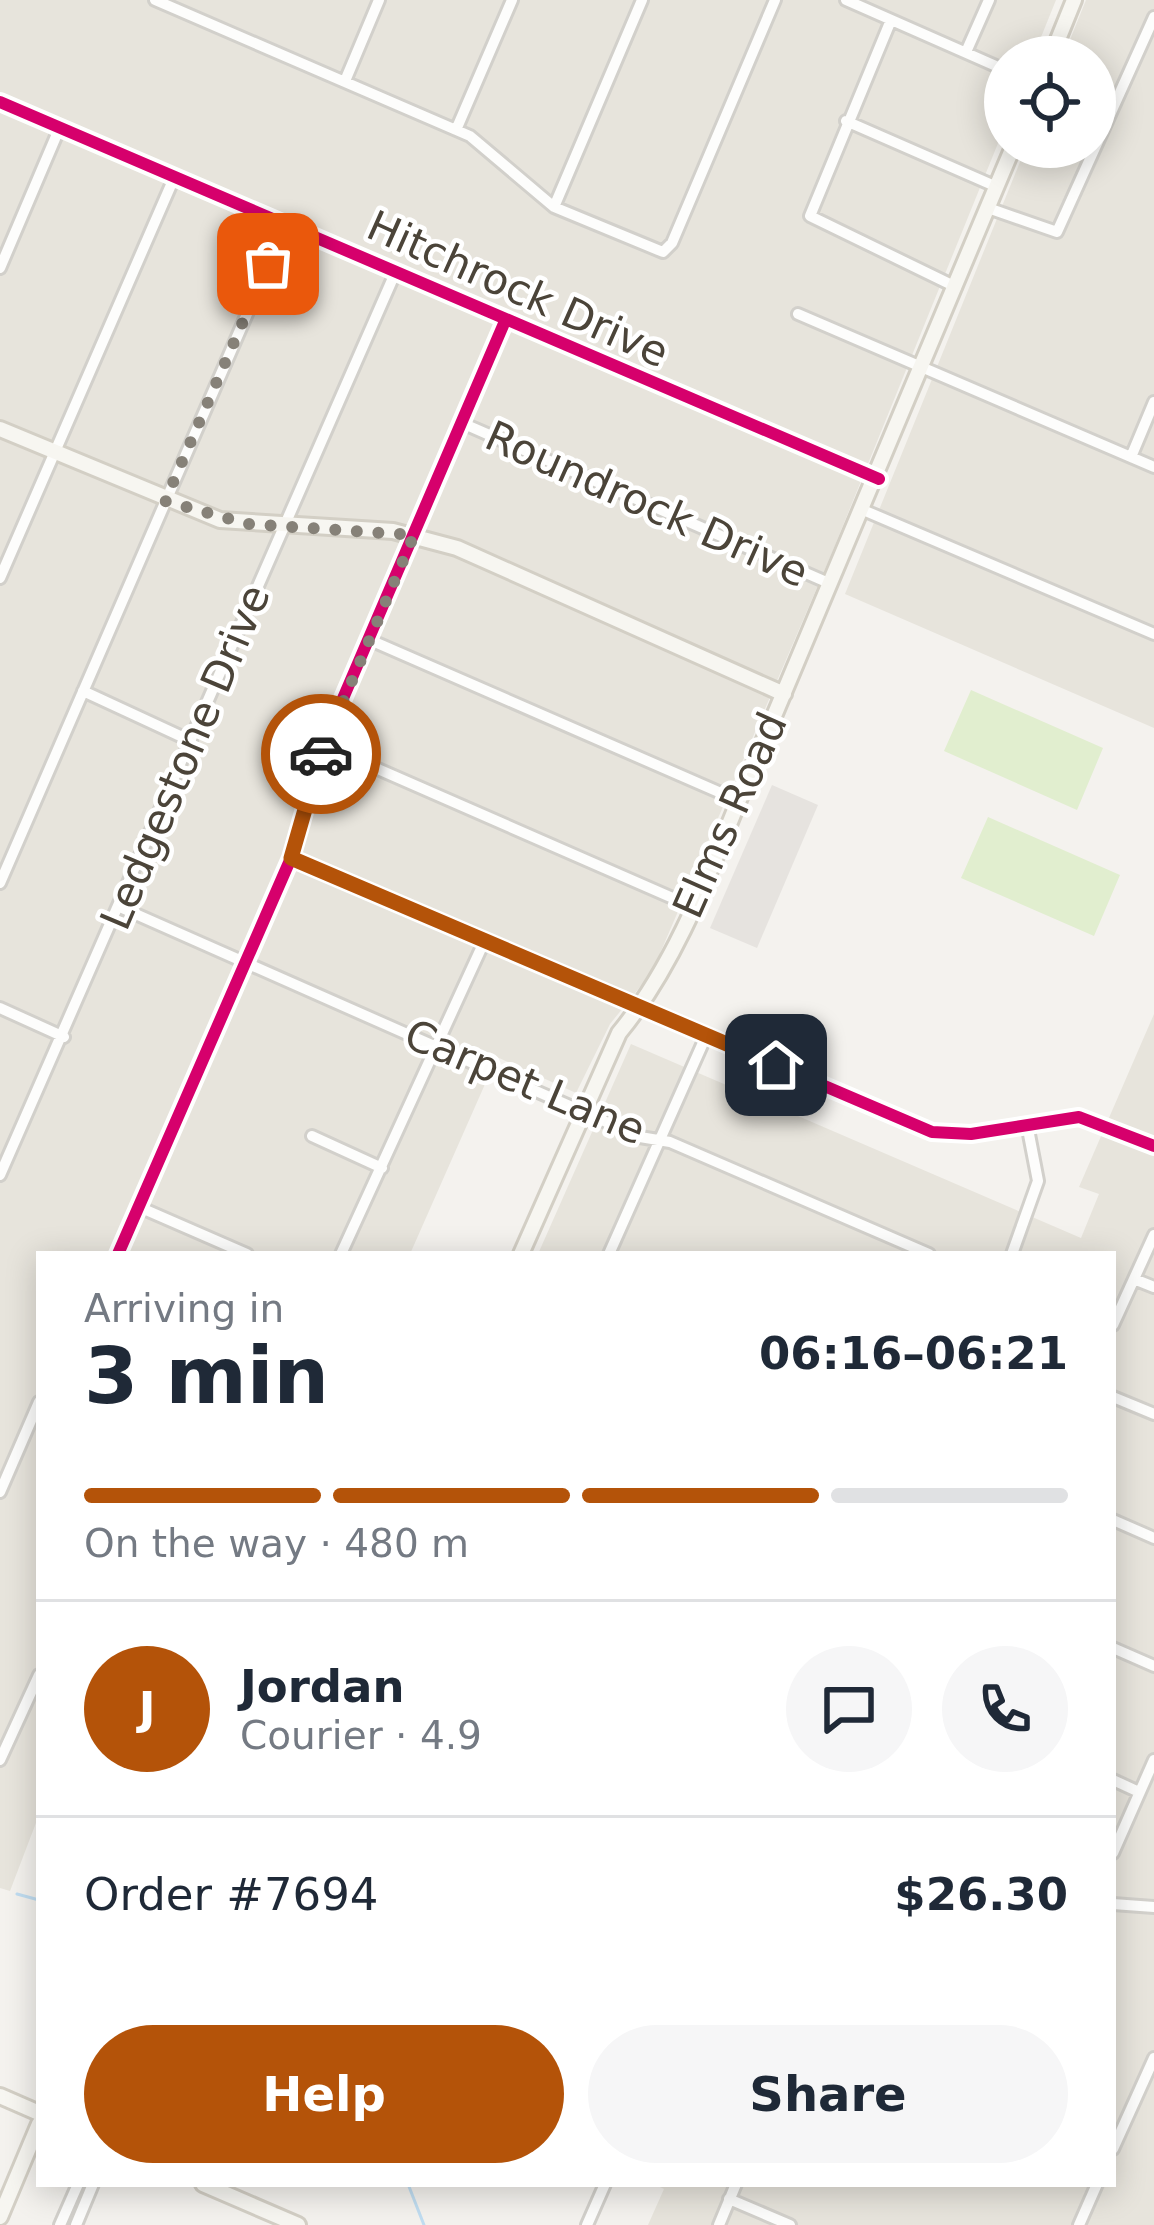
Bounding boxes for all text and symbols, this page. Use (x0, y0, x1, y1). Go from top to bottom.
map controls (984, 36, 1116, 168)
button: locate (984, 36, 1116, 168)
street label: Hitchrock Drive (360, 201, 676, 377)
pin (217, 213, 319, 315)
icon: bag (235, 231, 301, 297)
street label: Roundrock Drive (478, 411, 816, 597)
street label: Ledgestone Drive (90, 577, 280, 937)
courier (261, 694, 381, 814)
street label: Elms Road (663, 705, 797, 925)
icon: car (288, 721, 354, 787)
street label: Carpet Lane (397, 1009, 653, 1155)
pin (725, 1014, 827, 1116)
icon: home (743, 1032, 809, 1098)
text: Arriving in (84, 1286, 284, 1331)
text: 06:16–06:21 (759, 1327, 1068, 1380)
text: 3 min (84, 1331, 329, 1421)
text: On the way · 480 m (84, 1521, 469, 1566)
button: chat (786, 1646, 912, 1772)
button: phone (942, 1646, 1068, 1772)
text: Jordan (240, 1660, 404, 1713)
text: J (139, 1682, 155, 1735)
text: Courier · 4.9 (240, 1713, 482, 1758)
text: Order #7694 (84, 1868, 378, 1921)
text: $26.30 (894, 1868, 1068, 1921)
button: Help (84, 2025, 564, 2163)
button: Share (588, 2025, 1068, 2163)

